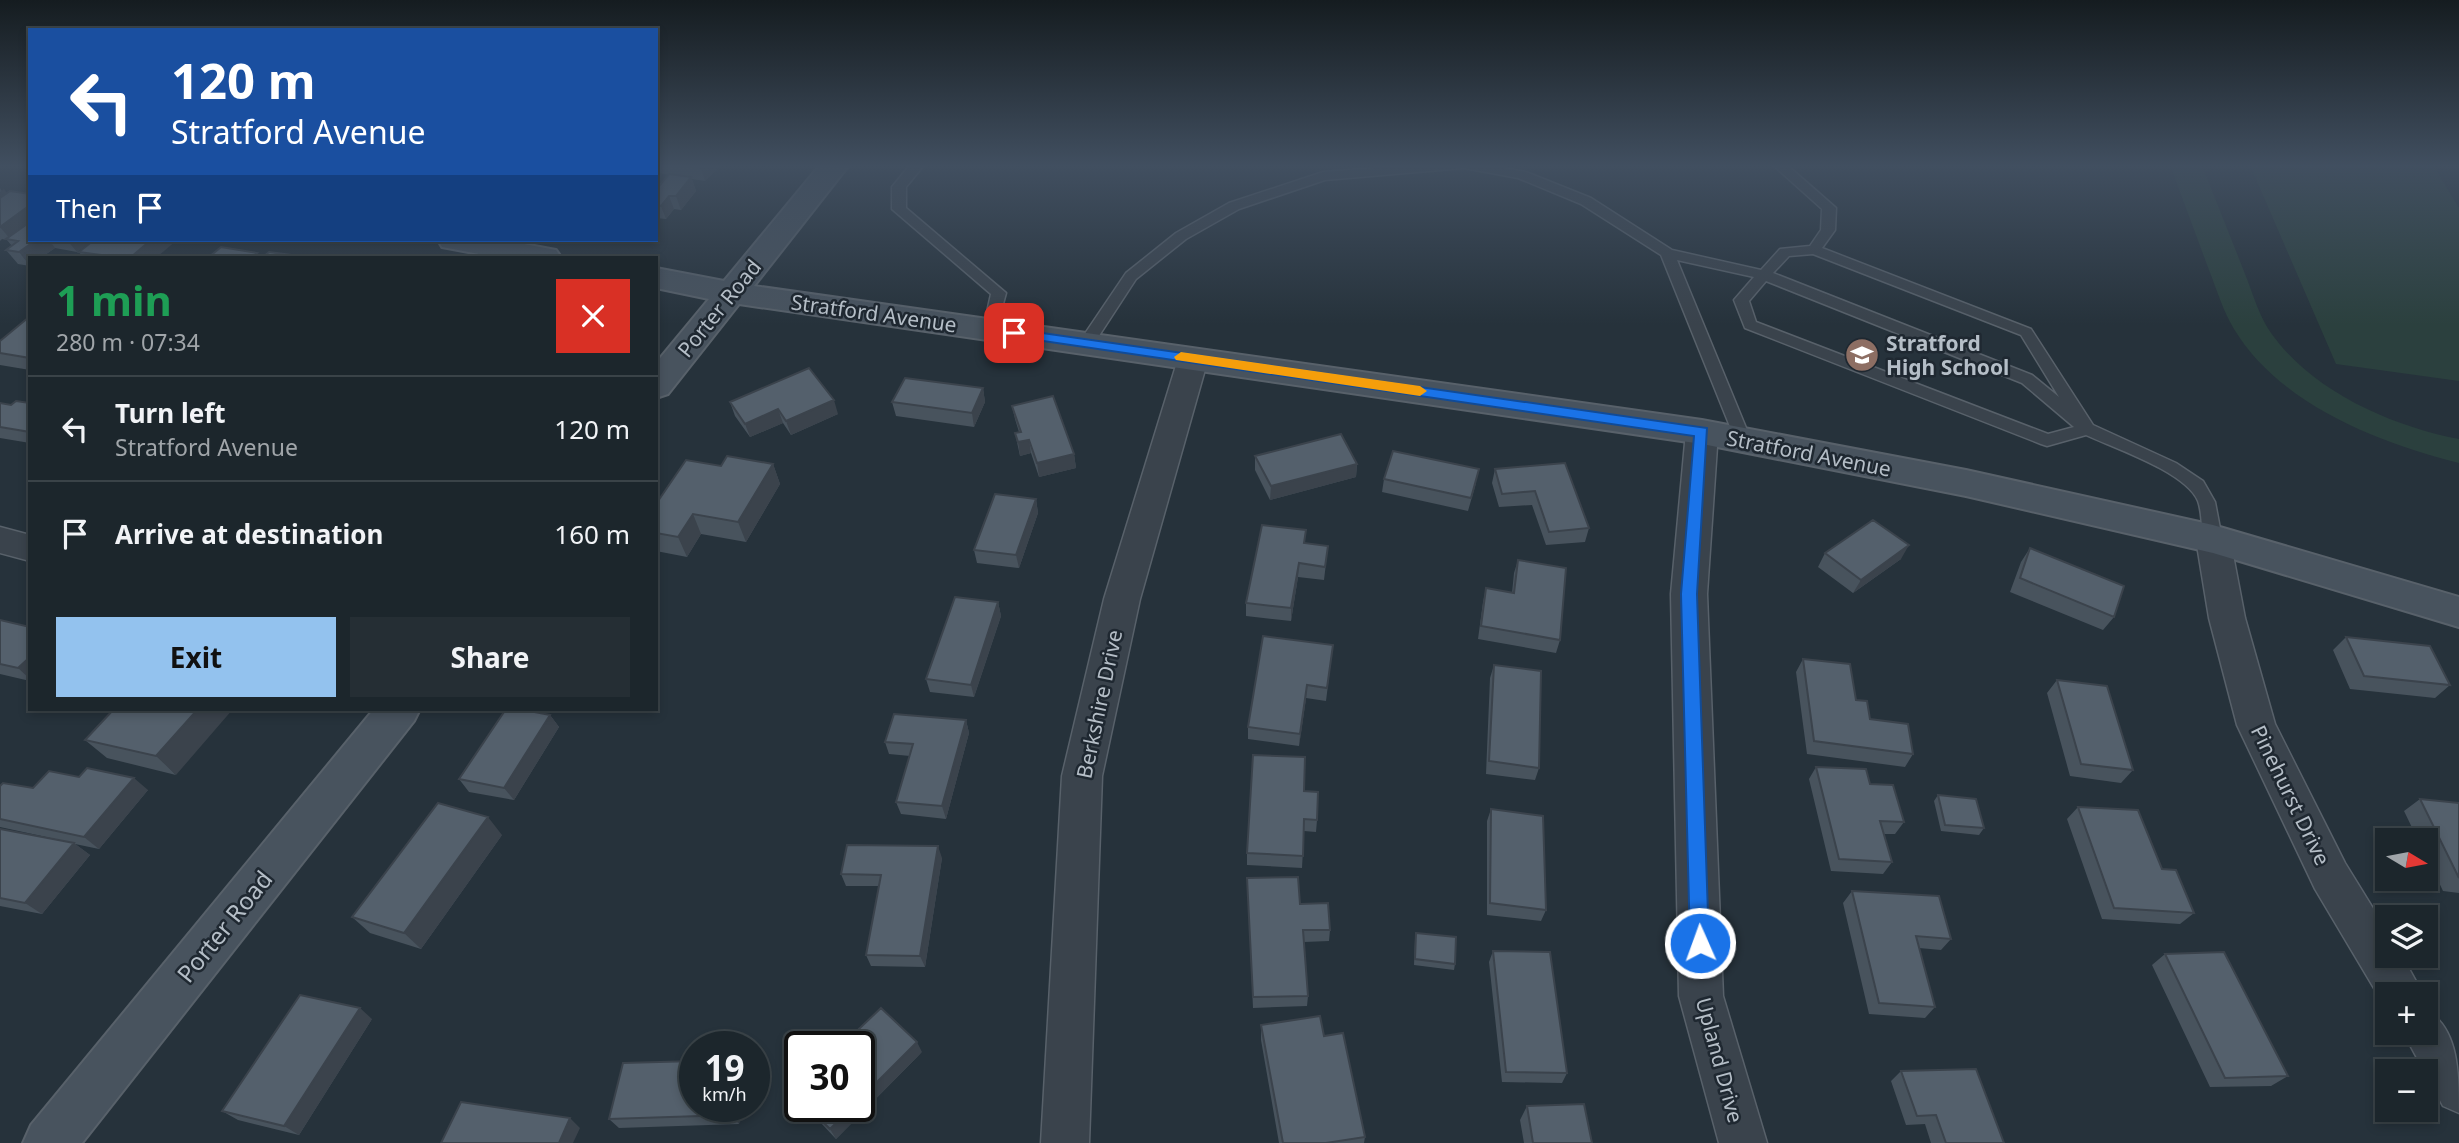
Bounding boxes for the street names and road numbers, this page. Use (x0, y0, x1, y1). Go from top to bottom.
street label: Porter Road (671, 253, 767, 363)
street label: Stratford Avenue (789, 288, 959, 338)
street label: Stratford Avenue (1724, 423, 1894, 483)
street label: Berkshire Drive (1070, 627, 1128, 781)
street label: Pinehurst Drive (2245, 720, 2337, 870)
street label: Porter Road (169, 863, 279, 989)
street label: Upland Drive (1690, 994, 1750, 1126)

